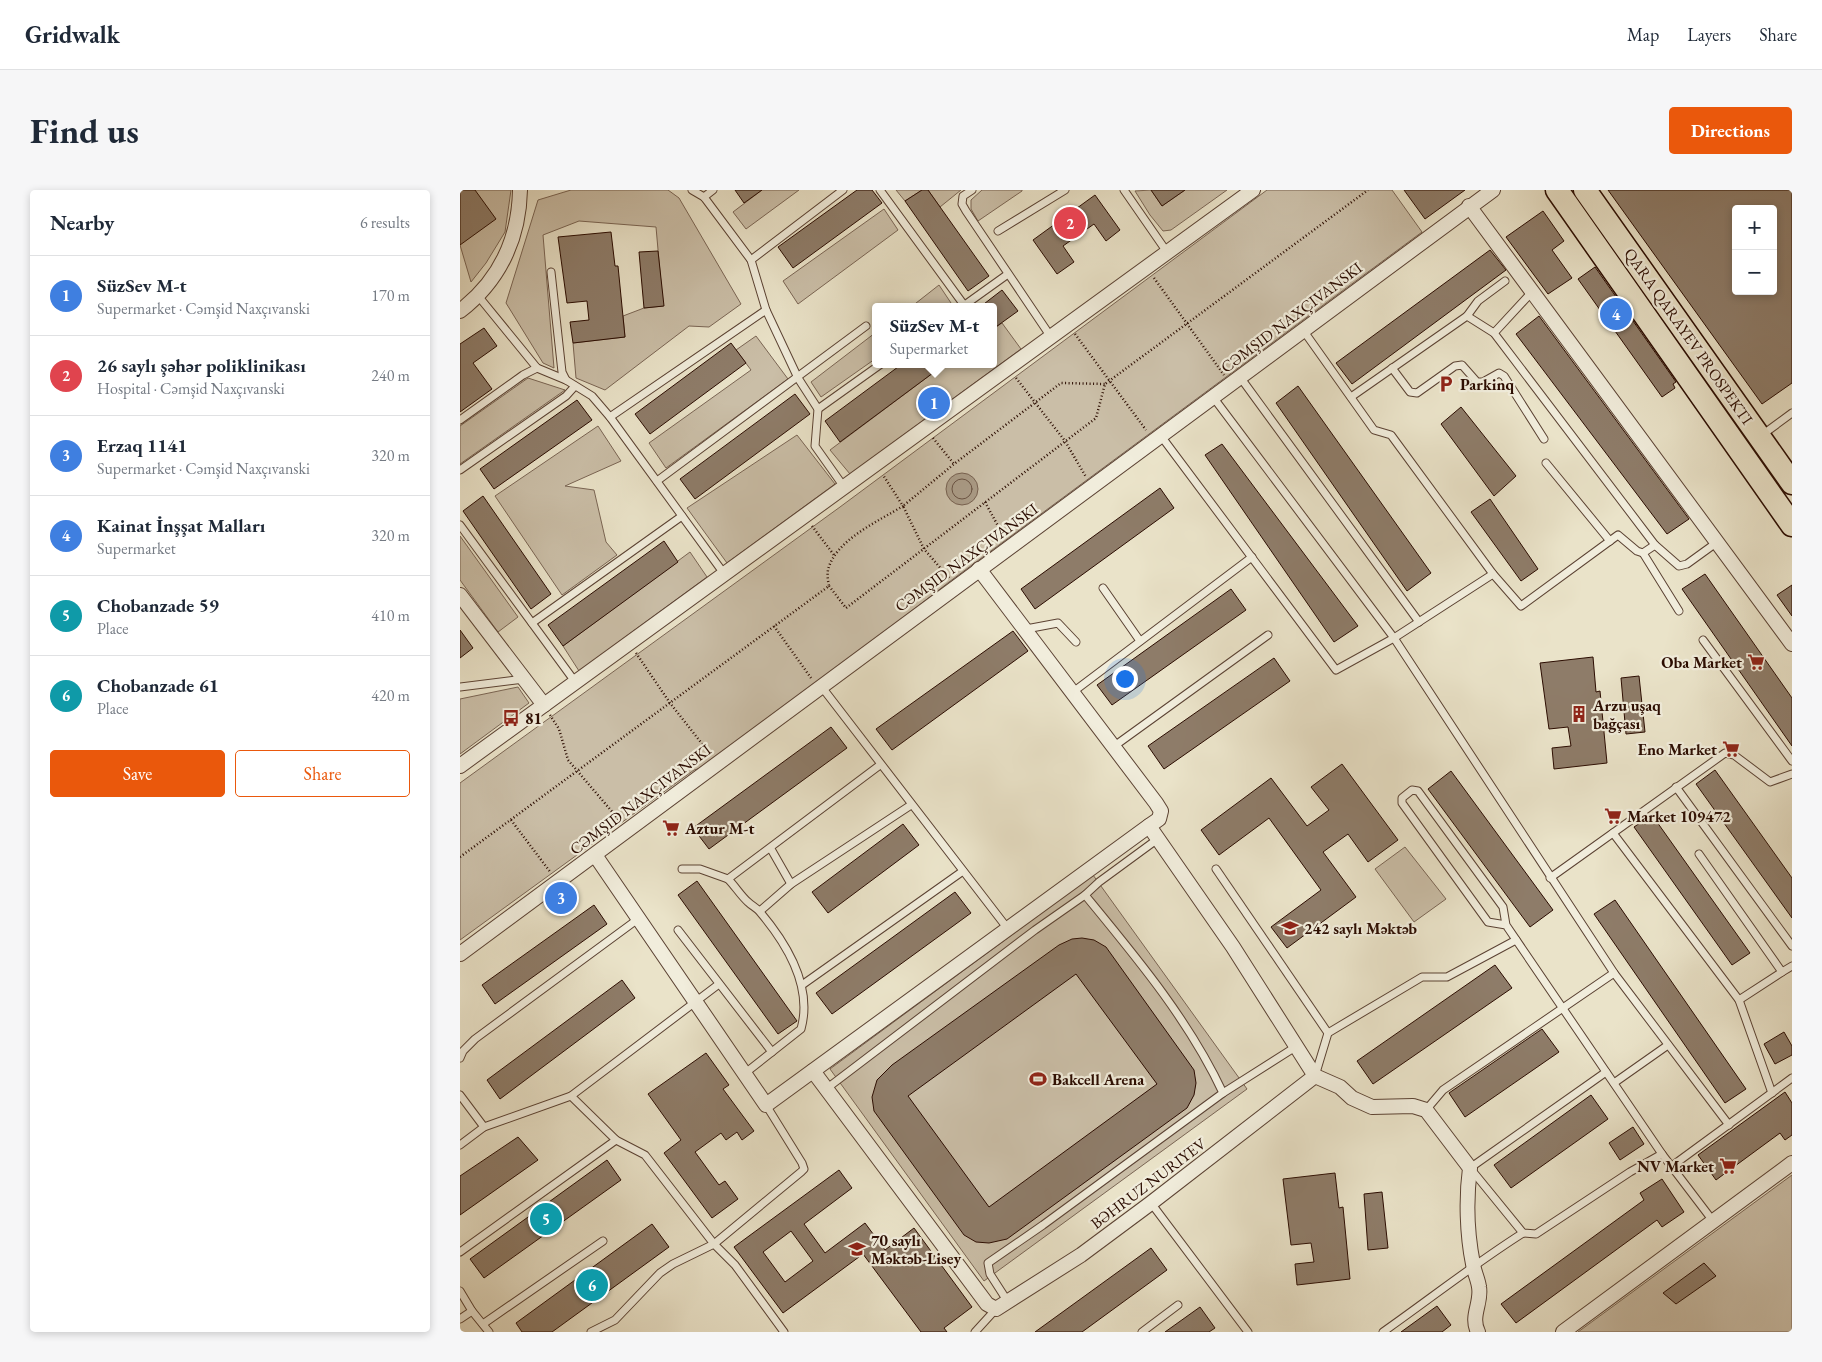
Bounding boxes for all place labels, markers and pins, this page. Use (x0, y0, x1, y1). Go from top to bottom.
pin: 2 (1054, 204, 1086, 242)
pin: 4 (1600, 295, 1632, 333)
parking icon: Parkinq (1436, 374, 1456, 394)
place label: Parkinq (1460, 374, 1514, 395)
pin: 1 (918, 384, 950, 422)
place label: Oba Market (1661, 652, 1742, 673)
supermarket icon: Oba Market (1746, 652, 1766, 672)
place label: Arzu uşaq bağçası (1592, 695, 1661, 734)
building icon: Arzu uşaq bağçası (1569, 704, 1589, 724)
bus stop icon: 81 (501, 708, 521, 728)
place label: 81 (525, 708, 542, 729)
place label: Eno Market (1638, 739, 1717, 760)
supermarket icon: Eno Market (1721, 739, 1741, 759)
supermarket icon: Market 109472 (1603, 806, 1623, 826)
place label: Market 109472 (1627, 806, 1731, 827)
supermarket icon: Aztur M-t (661, 818, 681, 838)
place label: Aztur M-t (684, 818, 754, 839)
pin: 3 (545, 879, 577, 917)
school or university icon: 242 saylı Məktəb (1280, 918, 1300, 938)
place label: 242 saylı Məktəb (1304, 918, 1417, 939)
sports icon: Bakcell Arena (1028, 1069, 1048, 1089)
place label: Bakcell Arena (1052, 1069, 1145, 1090)
place label: NV Market (1637, 1156, 1714, 1177)
supermarket icon: NV Market (1718, 1156, 1738, 1176)
pin: 5 (530, 1200, 562, 1238)
place label: 70 saylı Məktəb-Lisey (871, 1230, 961, 1269)
school or university icon: 70 saylı Məktəb-Lisey (847, 1239, 867, 1259)
pin: 6 (576, 1266, 608, 1304)

